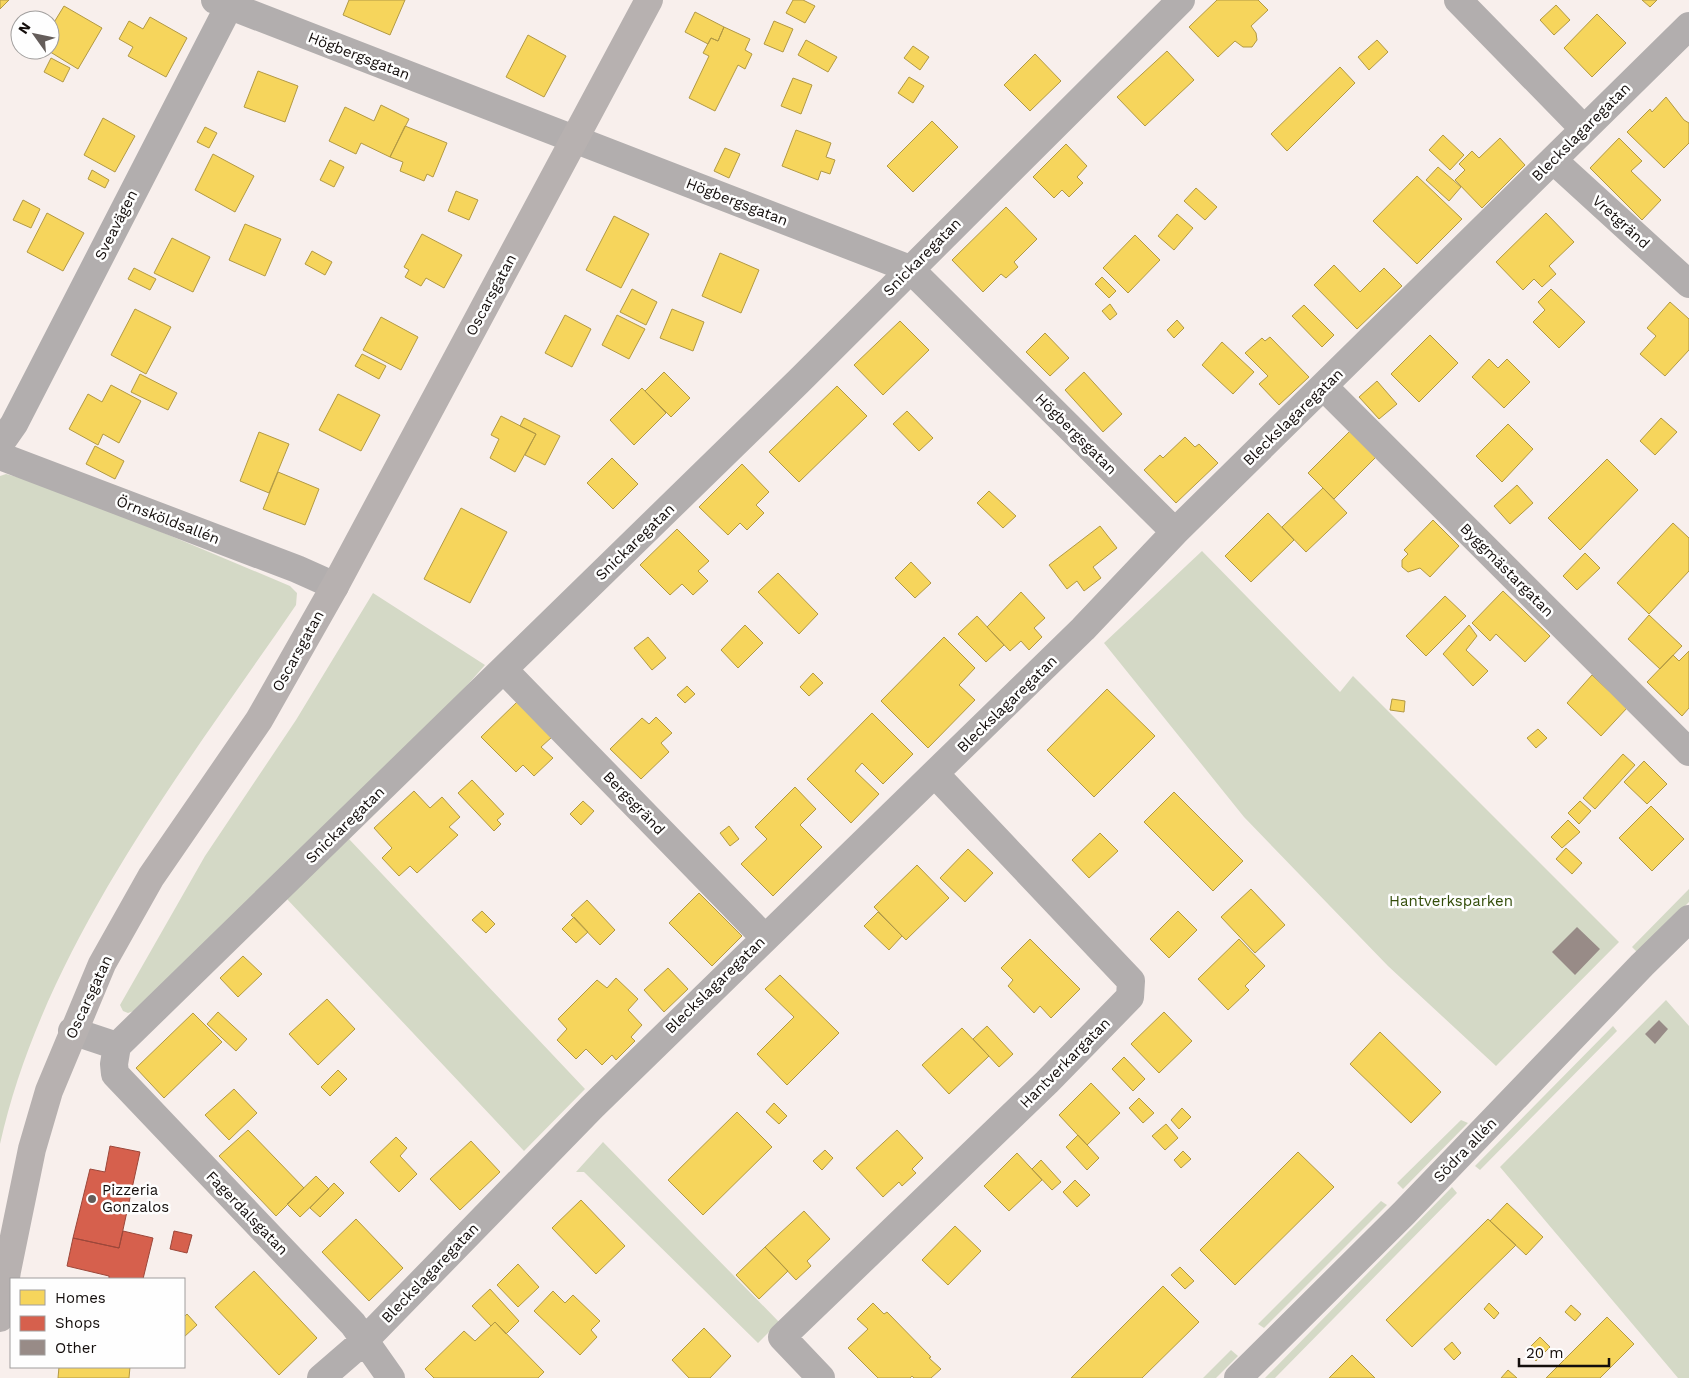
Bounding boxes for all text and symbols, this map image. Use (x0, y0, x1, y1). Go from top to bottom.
north arrow (10, 10, 60, 60)
text: N (15, 19, 34, 37)
street label: Högbergsgatan (305, 28, 413, 84)
street label: Bleckslagaregatan (1528, 79, 1634, 185)
street label: Högbergsgatan (683, 174, 791, 230)
street label: Sveavägen (91, 187, 141, 263)
street label: Vretgränd (1589, 192, 1653, 252)
street label: Snickaregatan (879, 214, 965, 300)
street label: Oscarsgatan (462, 251, 520, 339)
street label: Bleckslagaregatan (1239, 365, 1347, 469)
street label: Högbergsgatan (1032, 390, 1120, 478)
street label: Örnsköldsallén (114, 492, 222, 548)
street label: Snickaregatan (592, 500, 678, 584)
street label: Byggmästargatan (1456, 519, 1558, 621)
street label: Oscarsgatan (268, 607, 328, 695)
street label: Bleckslagaregatan (953, 652, 1061, 756)
street label: Bergsgränd (599, 768, 669, 838)
street label: Snickaregatan (302, 783, 388, 867)
park label: Hantverksparken (1389, 892, 1513, 910)
street label: Bleckslagaregatan (661, 933, 769, 1037)
street label: Oscarsgatan (62, 952, 116, 1042)
street label: Hantverkargatan (1016, 1014, 1114, 1112)
street label: Södra allén (1430, 1114, 1500, 1186)
street label: Fagerdalsgatan (202, 1167, 292, 1259)
place label: Pizzeria Gonzalos (102, 1181, 169, 1216)
marker: Pizzeria Gonzalos (86, 1193, 98, 1205)
street label: Bleckslagaregatan (378, 1219, 482, 1327)
legend (10, 1278, 185, 1368)
text: Homes (55, 1289, 106, 1307)
text: Shops (55, 1314, 100, 1332)
scale bar (1519, 1336, 1609, 1368)
text: Other (55, 1339, 97, 1357)
text: 20 m (1526, 1344, 1564, 1362)

